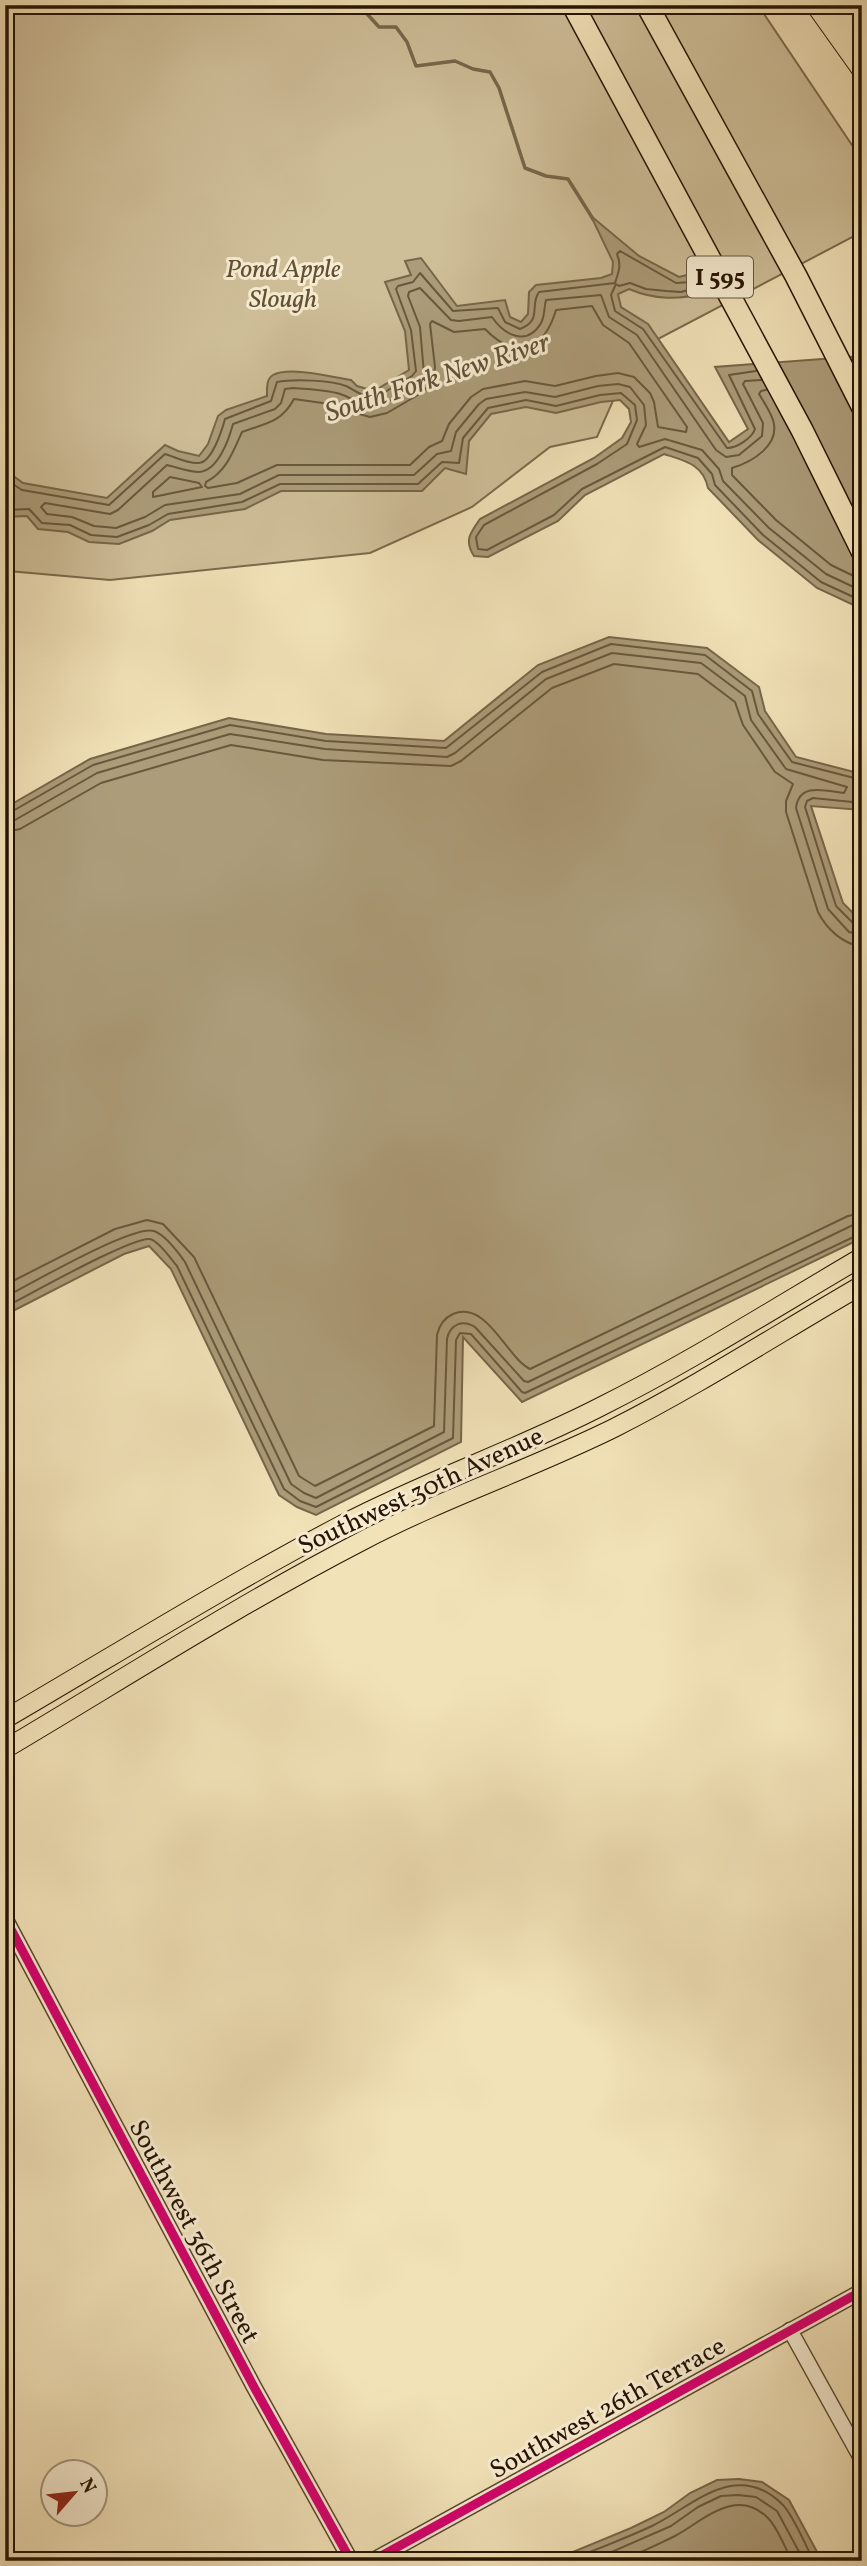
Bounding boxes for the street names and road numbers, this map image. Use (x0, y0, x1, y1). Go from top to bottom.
road number: I 595 (687, 256, 753, 298)
street label: Southwest 30th Avenue (292, 1419, 550, 1565)
street label: Southwest 36th Street (119, 2114, 267, 2350)
street label: Southwest 26th Terrace (484, 2329, 732, 2489)

